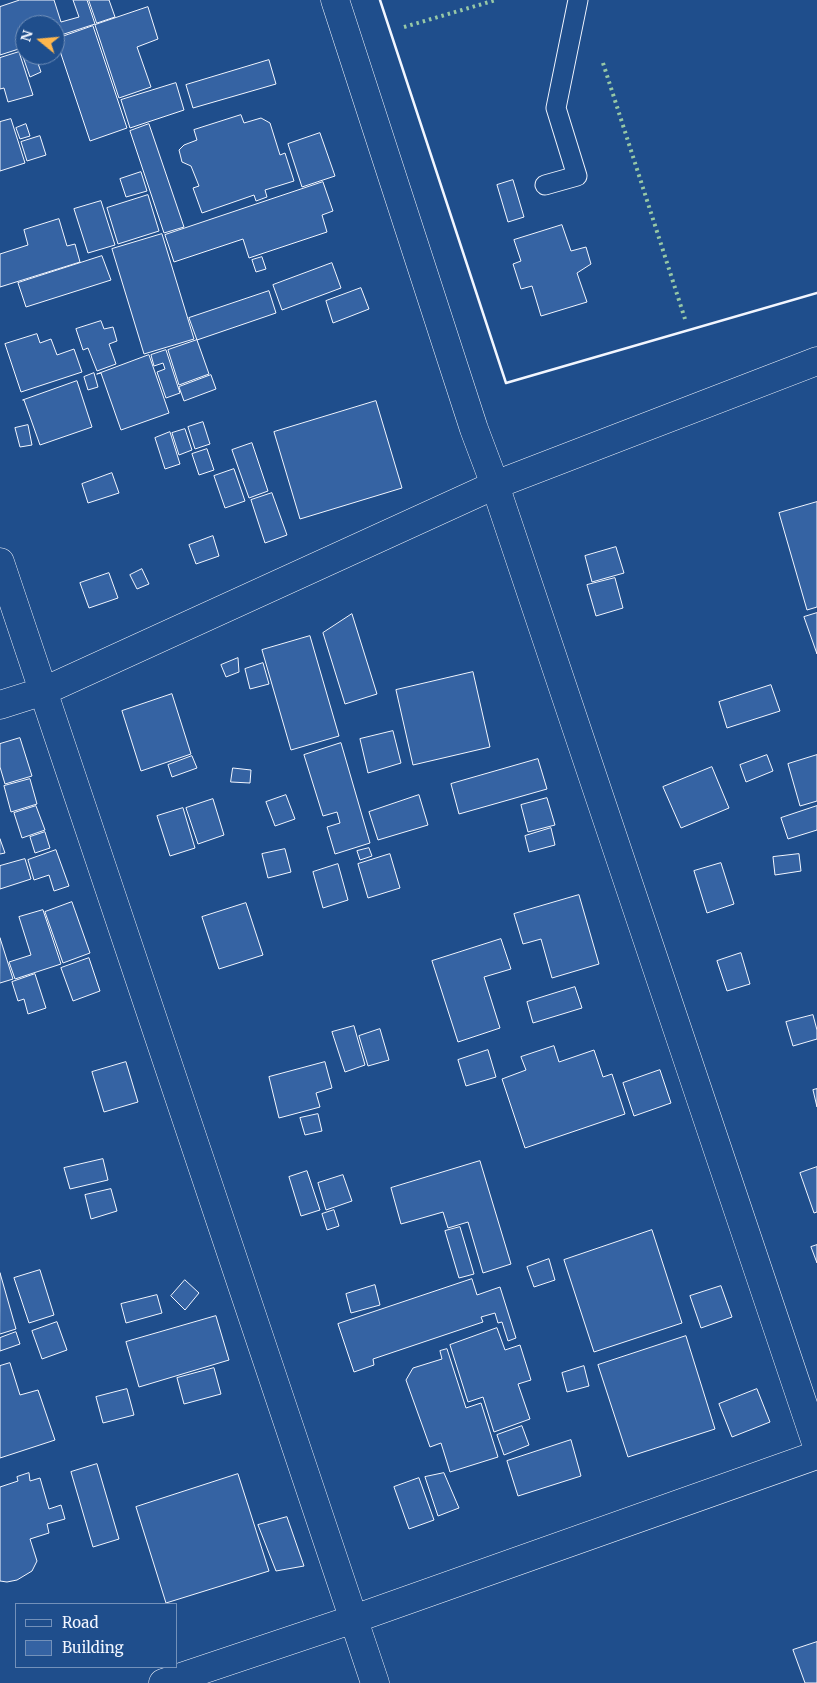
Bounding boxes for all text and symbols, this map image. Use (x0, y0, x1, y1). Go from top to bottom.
north arrow (15, 15, 65, 65)
text: N (16, 28, 37, 44)
legend (15, 1603, 178, 1668)
text: Road (62, 1613, 98, 1632)
text: Building (62, 1638, 124, 1657)

